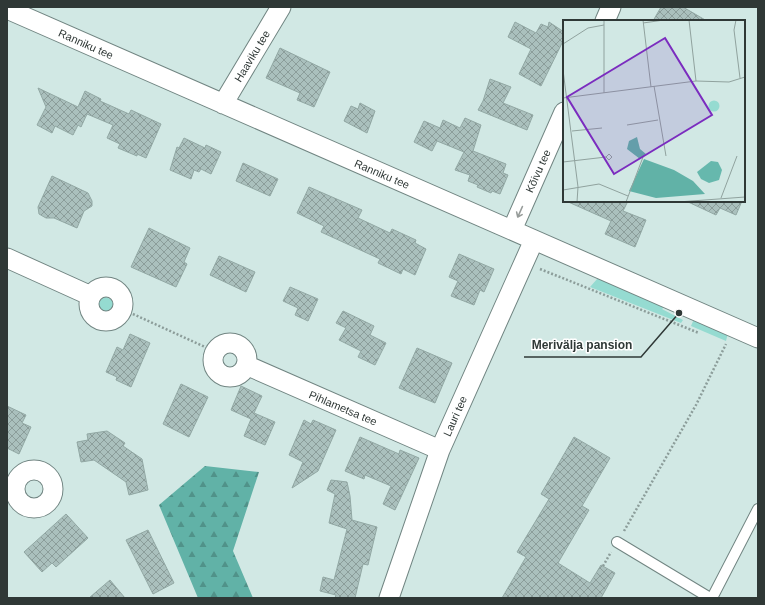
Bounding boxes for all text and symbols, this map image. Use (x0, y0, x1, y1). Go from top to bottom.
inset map (563, 20, 745, 202)
street label: Ranniku tee (57, 27, 115, 61)
street label: Haaviku tee (232, 28, 272, 84)
street label: Kõivu tee (523, 148, 553, 194)
street label: Ranniku tee (353, 157, 411, 191)
one-way arrow (516, 206, 523, 218)
callout: Merivälja pansion (524, 333, 641, 357)
text: Merivälja pansion (532, 338, 632, 352)
street label: Pihlametsa tee (307, 388, 379, 428)
street label: Lauri tee (441, 394, 469, 438)

